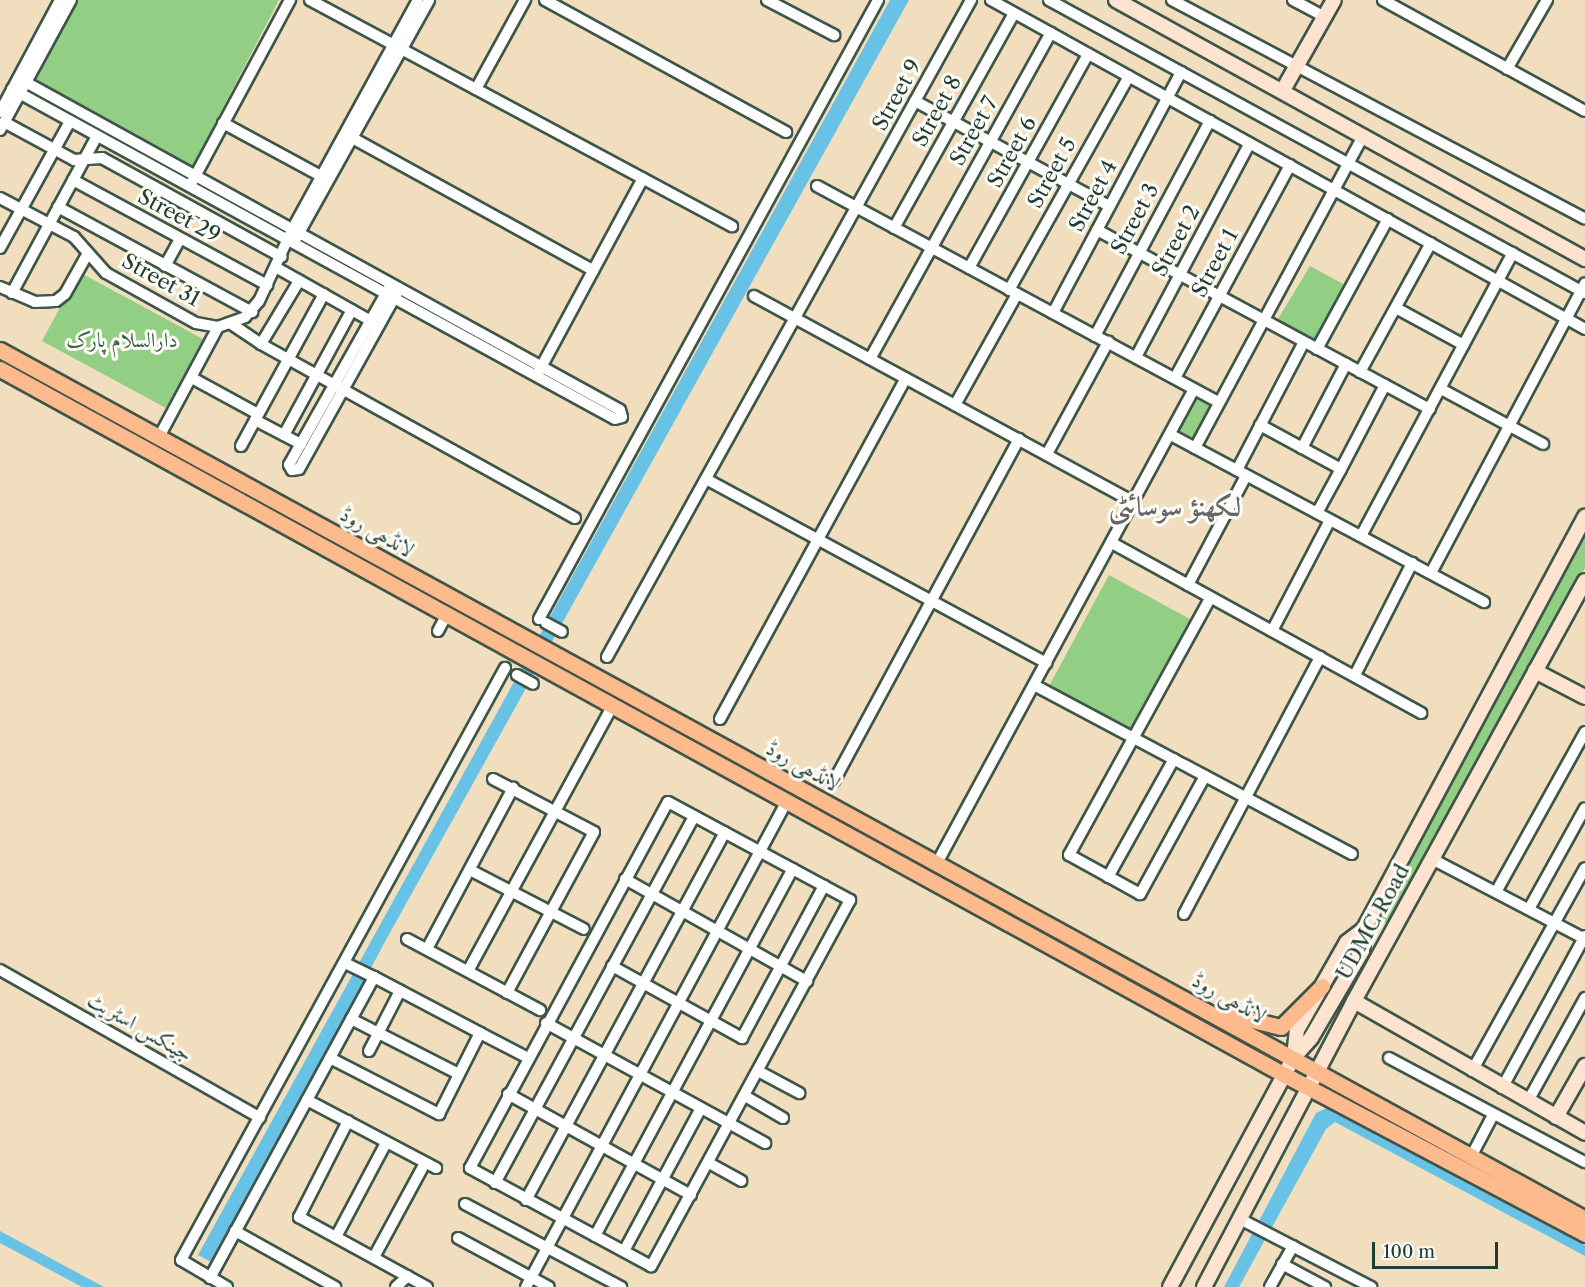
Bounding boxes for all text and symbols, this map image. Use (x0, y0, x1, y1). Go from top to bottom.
street label: Street 9 (867, 55, 927, 135)
street label: Street 8 (907, 71, 967, 151)
street label: Street 7 (945, 92, 1003, 170)
street label: Street 6 (982, 112, 1042, 192)
street label: Street 5 (1022, 133, 1082, 213)
street label: Street 4 (1064, 156, 1122, 236)
street label: Street 3 (1106, 179, 1164, 259)
street label: Street 29 (134, 184, 224, 248)
street label: Street 2 (1147, 201, 1205, 281)
street label: Street 1 (1187, 224, 1243, 302)
street label: Street 31 (118, 248, 204, 312)
park label: دارالسلام پارک (66, 327, 178, 353)
district label: لکھنؤ سوسائٹی (1109, 491, 1241, 523)
street label: لانڈھی روڈ (336, 501, 418, 563)
street label: لانڈھی روڈ (762, 735, 844, 797)
street label: UDMC Road (1331, 860, 1415, 984)
street label: لانڈھی روڈ (1188, 967, 1270, 1029)
street label: جینکس اسٹریٹ (83, 987, 197, 1067)
scale bar (1375, 1230, 1501, 1268)
text: 100 m (1383, 1241, 1435, 1263)

